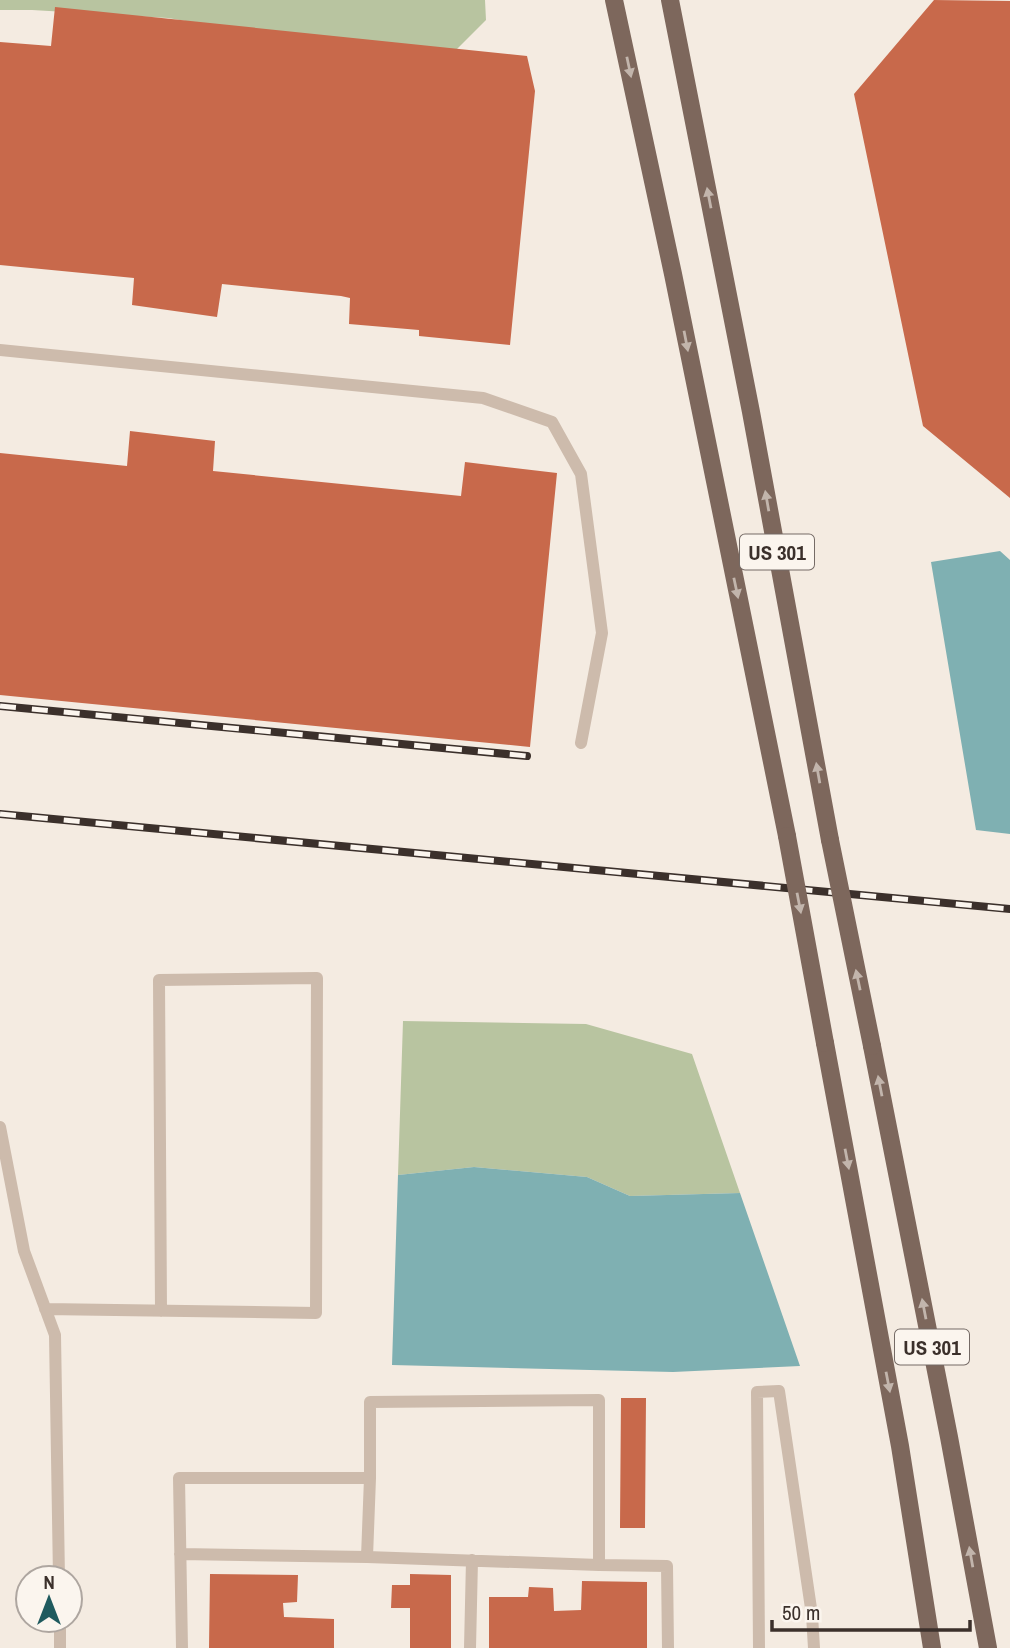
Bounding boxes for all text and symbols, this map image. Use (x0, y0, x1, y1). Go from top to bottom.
one-way arrow (623, 56, 634, 78)
one-way arrow (703, 186, 714, 208)
one-way arrow (681, 330, 692, 352)
one-way arrow (762, 490, 773, 512)
road number: US 301 (740, 534, 814, 570)
one-way arrow (730, 577, 741, 599)
one-way arrow (812, 762, 823, 784)
one-way arrow (794, 892, 805, 914)
one-way arrow (853, 969, 864, 991)
one-way arrow (874, 1075, 885, 1097)
one-way arrow (841, 1148, 852, 1170)
one-way arrow (919, 1298, 930, 1320)
road number: US 301 (895, 1330, 969, 1364)
one-way arrow (883, 1371, 894, 1393)
one-way arrow (966, 1546, 977, 1568)
north arrow (14, 1564, 84, 1634)
text: N (43, 1569, 55, 1595)
scale bar (772, 1588, 970, 1632)
text: 50 m (782, 1598, 820, 1627)

